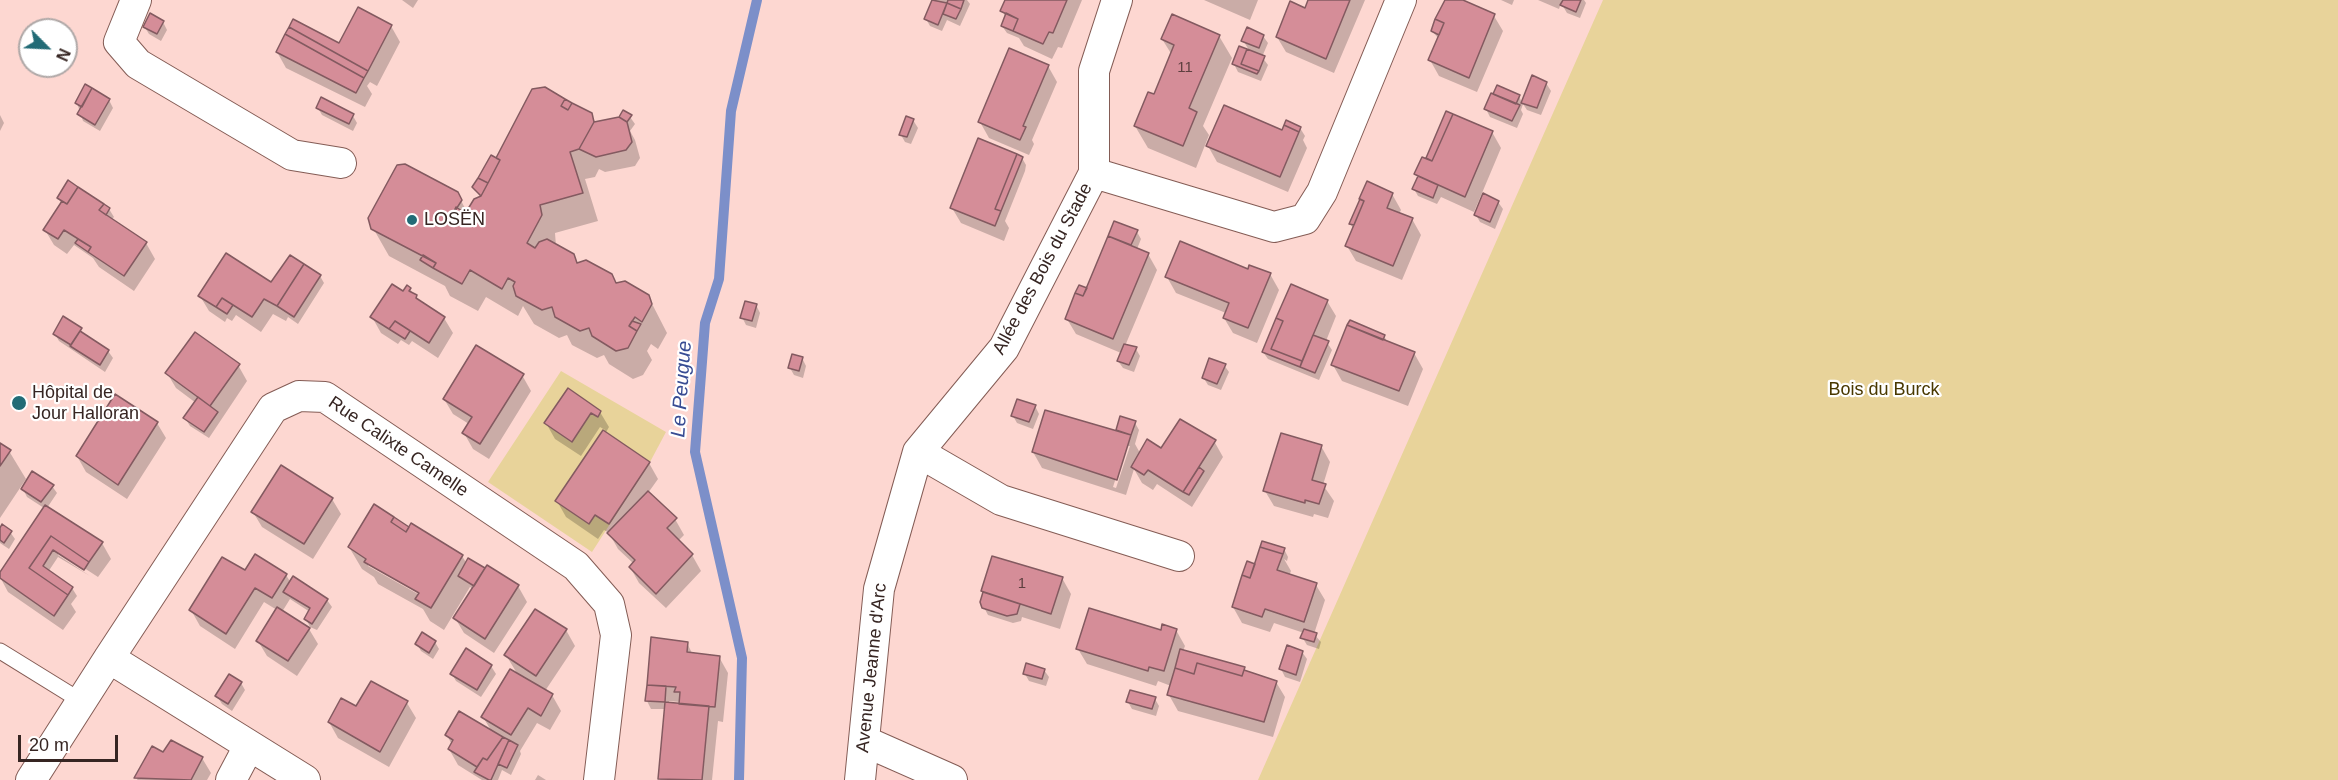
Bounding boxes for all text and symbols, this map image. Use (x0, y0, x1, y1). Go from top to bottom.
north arrow (18, 18, 78, 78)
text: N (53, 46, 73, 63)
house number: 11 (1177, 59, 1193, 77)
street label: Allée des Bois du Stade (989, 180, 1097, 358)
place label: LOSËN (424, 209, 485, 231)
marker: LOSËN (405, 213, 419, 227)
water label: Le Peugue (667, 340, 697, 438)
park label: Bois du Burck (1828, 379, 1940, 401)
place label: Hôpital de Jour Halloran (32, 382, 139, 424)
street label: Rue Calixte Camelle (324, 392, 472, 502)
marker: Hôpital de Jour Halloran (10, 394, 28, 412)
house number: 1 (1018, 575, 1026, 593)
street label: Avenue Jeanne d'Arc (852, 582, 892, 754)
scale bar (21, 723, 122, 761)
text: 20 m (29, 735, 69, 755)

